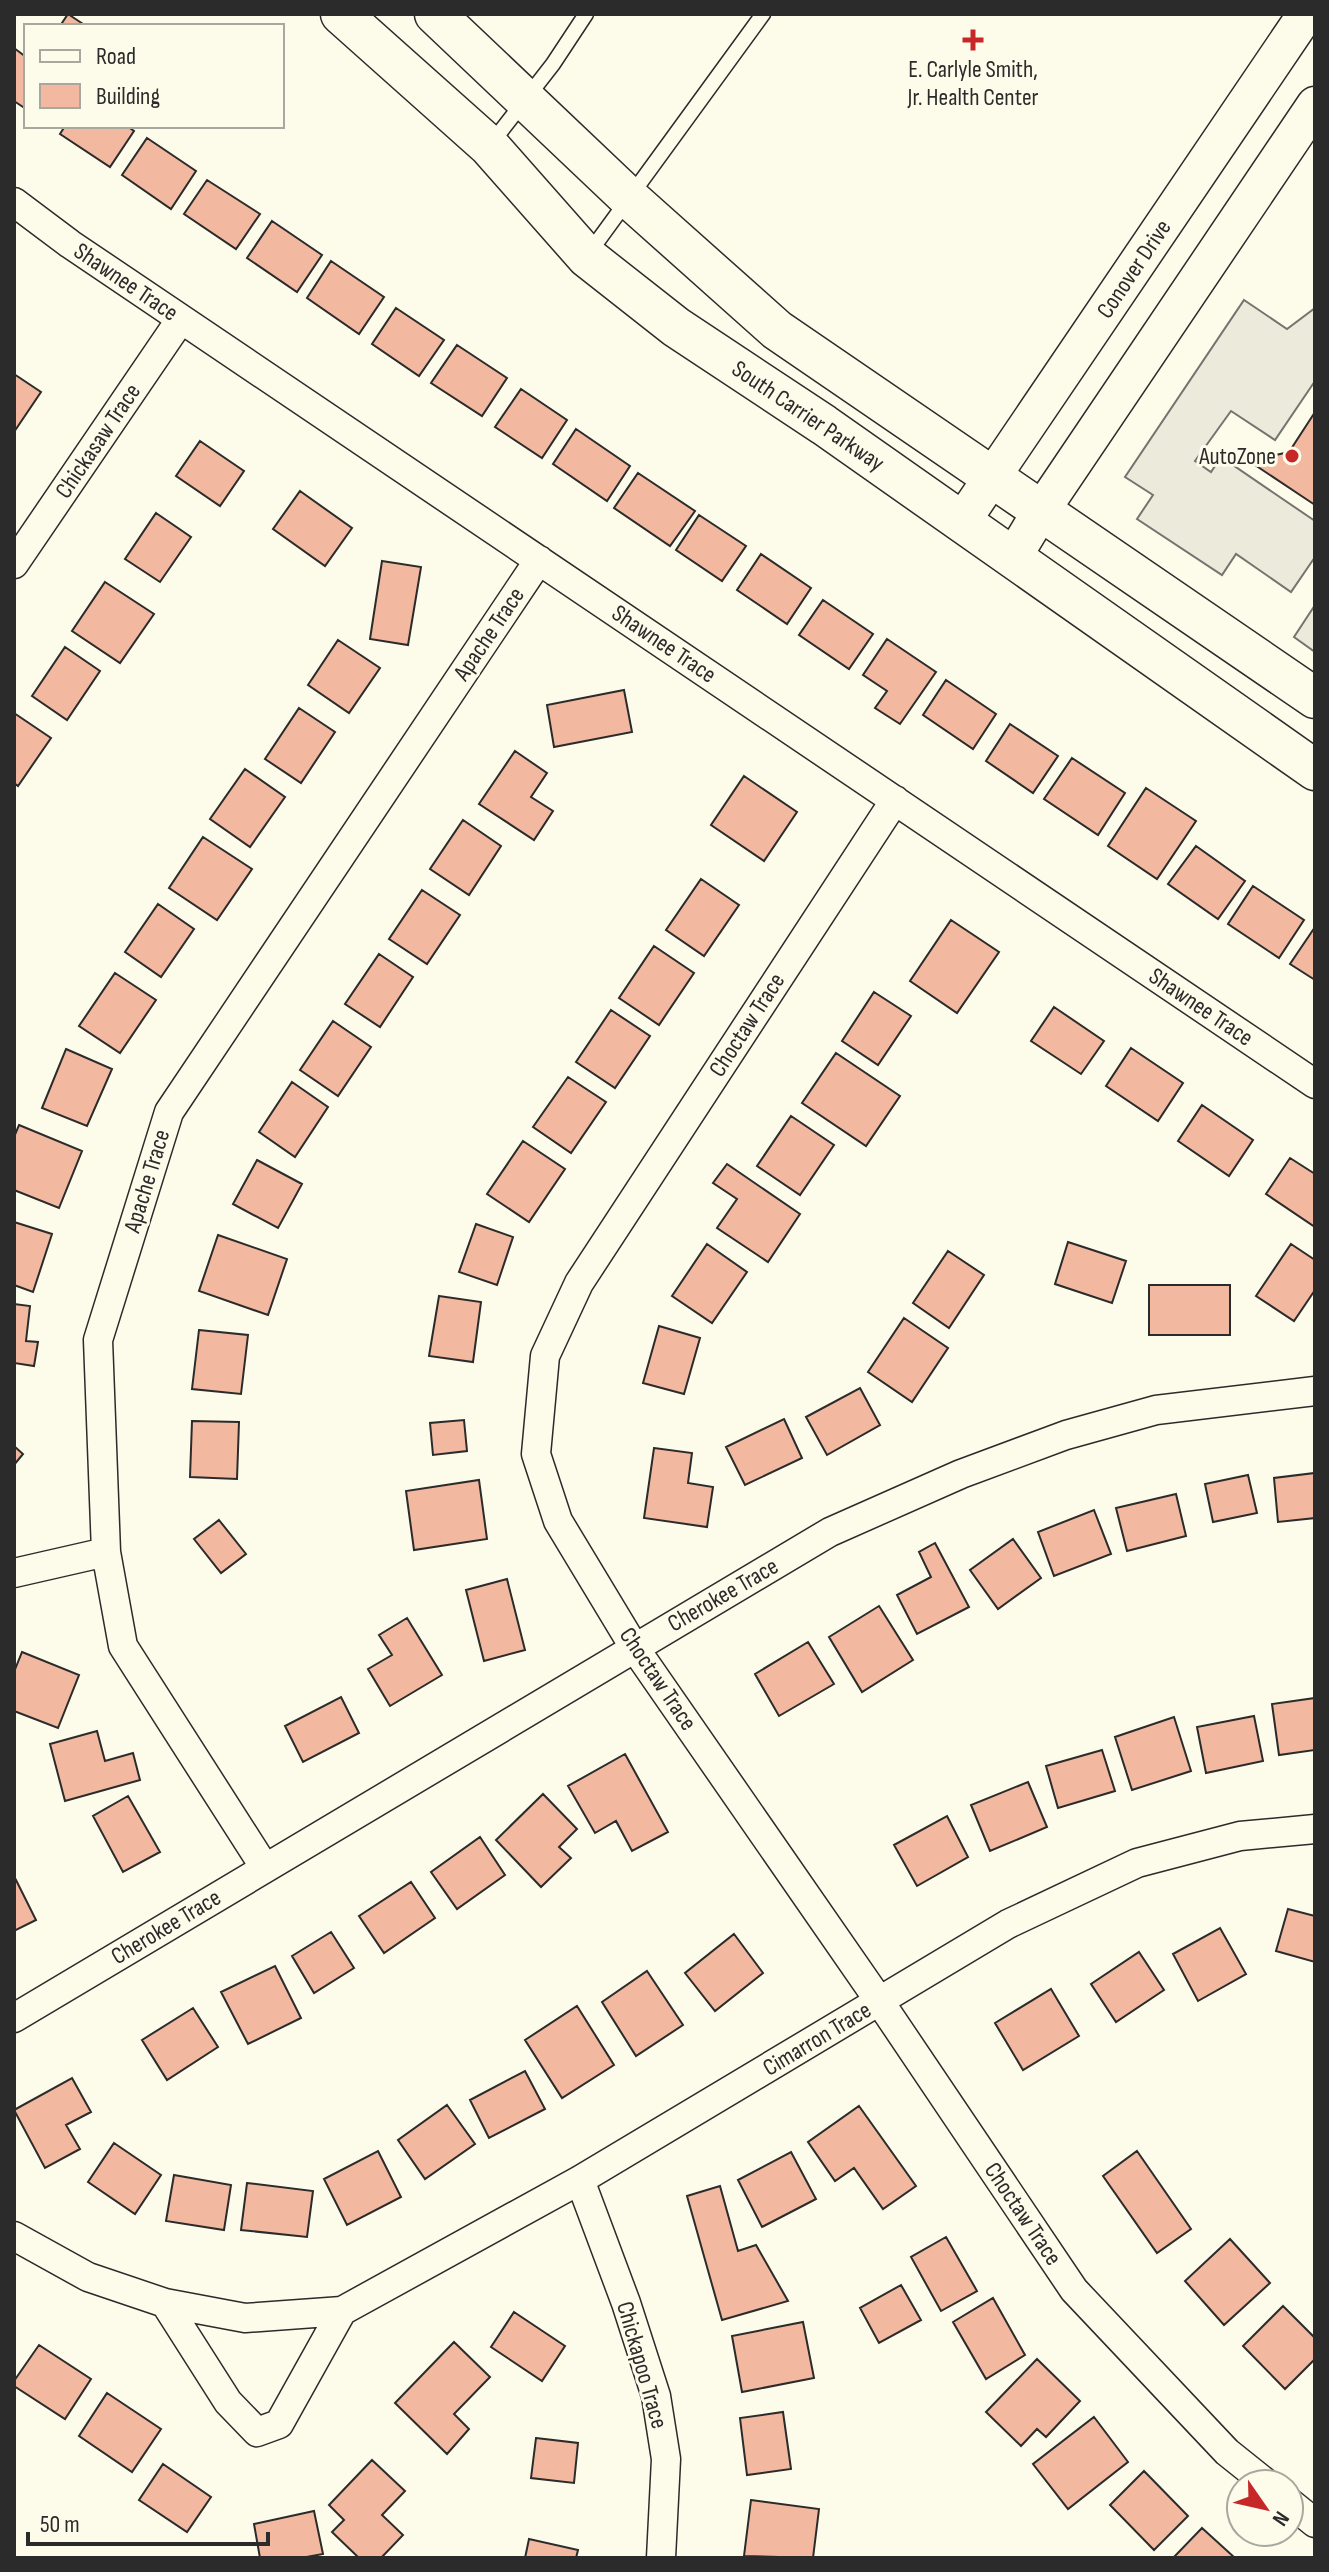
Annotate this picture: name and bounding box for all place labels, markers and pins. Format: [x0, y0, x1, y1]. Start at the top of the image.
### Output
marker: E. Carlyle Smith, Jr. Health Center [962, 29, 984, 51]
place label: E. Carlyle Smith, Jr. Health Center [907, 55, 1039, 112]
place label: AutoZone [1198, 442, 1276, 471]
marker: AutoZone [1283, 447, 1301, 465]

